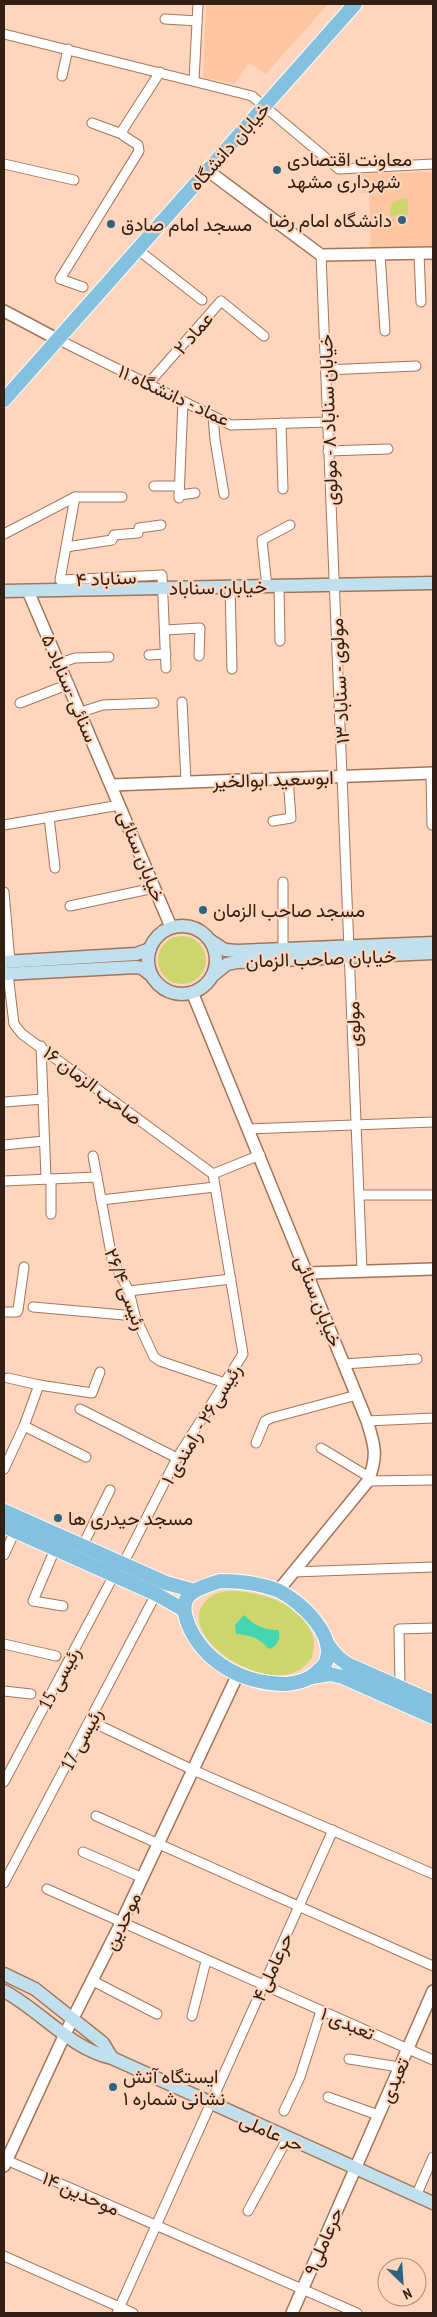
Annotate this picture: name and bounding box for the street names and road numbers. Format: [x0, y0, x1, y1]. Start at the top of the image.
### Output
street label: خیابان دانشگاه [183, 97, 275, 195]
street label: عماد ۲ [168, 307, 218, 359]
street label: خیابان سناباد ۸ - مولوی [313, 334, 343, 506]
street label: عماد - دانشگاه ۱۱ [114, 359, 234, 431]
street label: سناباد ۴ [75, 564, 137, 592]
street label: خیابان سناباد [169, 574, 267, 600]
street label: مولوی - سناباد ۱۳ [324, 617, 354, 745]
street label: سنائی -سناباد ۵ [36, 630, 104, 746]
street label: ابوسعید ابوالخیر [211, 765, 334, 793]
street label: خیابان سنائی [113, 807, 171, 905]
street label: خیابان صاحب الزمان [245, 943, 397, 973]
street label: مولوی [340, 1001, 366, 1047]
street label: صاحب الزمان ۱۶ [39, 1040, 147, 1130]
street label: رئیسی ۲۶/۴ [99, 1245, 153, 1333]
street label: خیابان سنائی [290, 1252, 348, 1350]
street label: رئیسی۲۶ - رامندی ۱ [155, 1359, 247, 1489]
street label: رئیسی 15 [33, 1643, 85, 1713]
street label: رئیسی 17 [55, 1704, 107, 1774]
street label: موحدین [98, 1888, 146, 1954]
street label: حرعاملی۴ [246, 1929, 298, 2005]
street label: تعبدی ۱ [317, 2001, 379, 2045]
street label: تعبدی [374, 2054, 415, 2106]
street label: حر عاملی [236, 2107, 308, 2157]
street label: موحدین ۱۴ [39, 2165, 123, 2221]
street label: حرعاملی۹ [298, 2204, 348, 2278]

